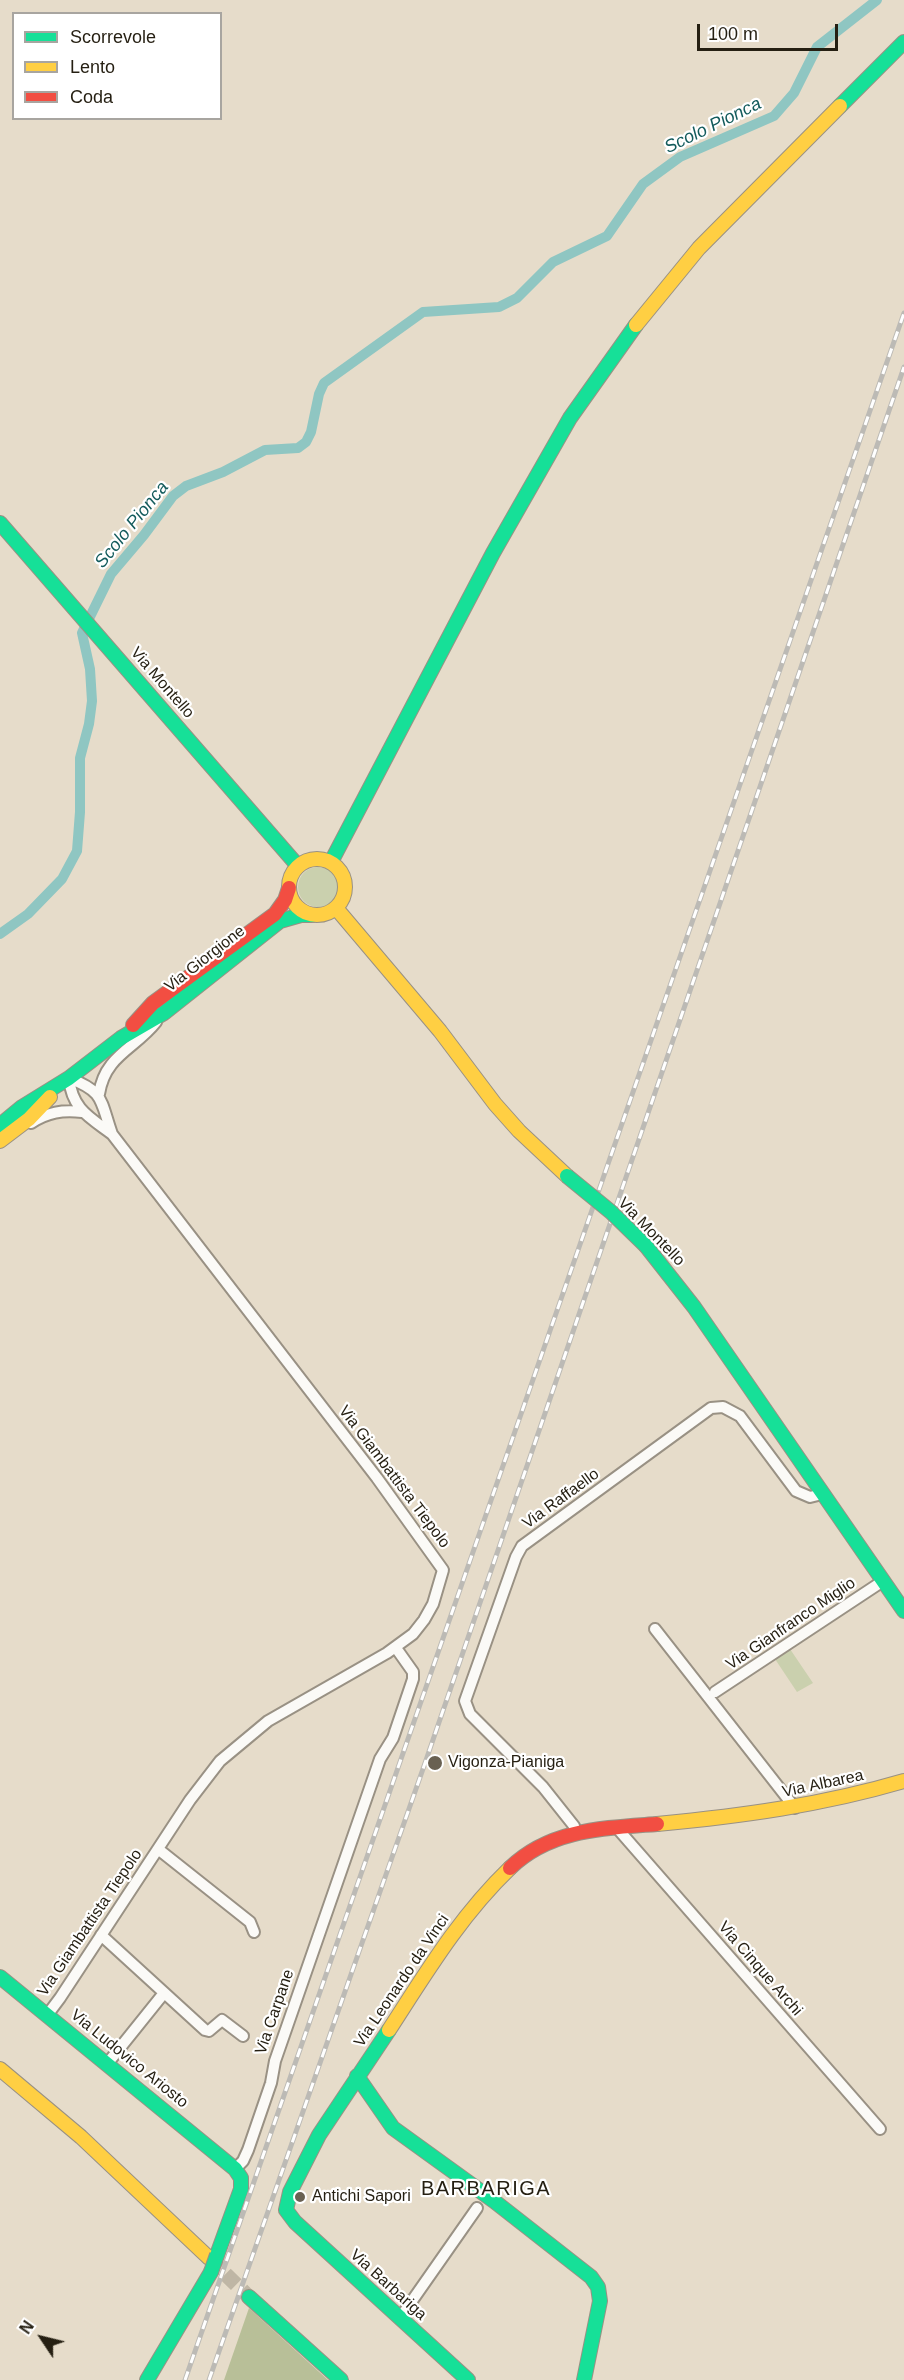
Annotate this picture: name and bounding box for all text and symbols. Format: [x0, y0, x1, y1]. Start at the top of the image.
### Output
legend [12, 12, 222, 120]
scale bar [700, 12, 841, 50]
text: 100 m [708, 24, 758, 44]
text: Scorrevole [70, 27, 156, 47]
text: Lento [70, 57, 115, 77]
text: Coda [70, 87, 113, 107]
water label: Scolo Pionca [661, 93, 765, 159]
water label: Scolo Pionca [91, 477, 173, 573]
street label: Via Montello [126, 644, 198, 722]
street label: Via Giorgione [161, 922, 249, 996]
street label: Via Montello [614, 1194, 688, 1270]
street label: Via Giambattista Tiepolo [334, 1402, 454, 1552]
street label: Via Raffaello [519, 1465, 603, 1533]
street label: Via Gianfranco Miglio [723, 1574, 859, 1674]
place label: Vigonza-Pianiga [448, 1753, 564, 1773]
marker: Vigonza-Pianiga [426, 1754, 444, 1772]
street label: Via Albarea [781, 1766, 865, 1802]
street label: Via Giambattista Tiepolo [34, 1846, 146, 2000]
street label: Via Leonardo da Vinci [350, 1911, 454, 2051]
street label: Via Cinque Archi [714, 1918, 806, 2020]
street label: Via Carpane [251, 1967, 299, 2057]
street label: Via Ludovico Ariosto [66, 2006, 192, 2112]
district label: BARBARIGA [421, 2177, 551, 2201]
place label: Antichi Sapori [312, 2187, 411, 2207]
marker: Antichi Sapori [293, 2190, 307, 2204]
street label: Via Barbariga [346, 2246, 430, 2324]
north arrow [12, 2308, 72, 2368]
text: N [17, 2318, 37, 2337]

